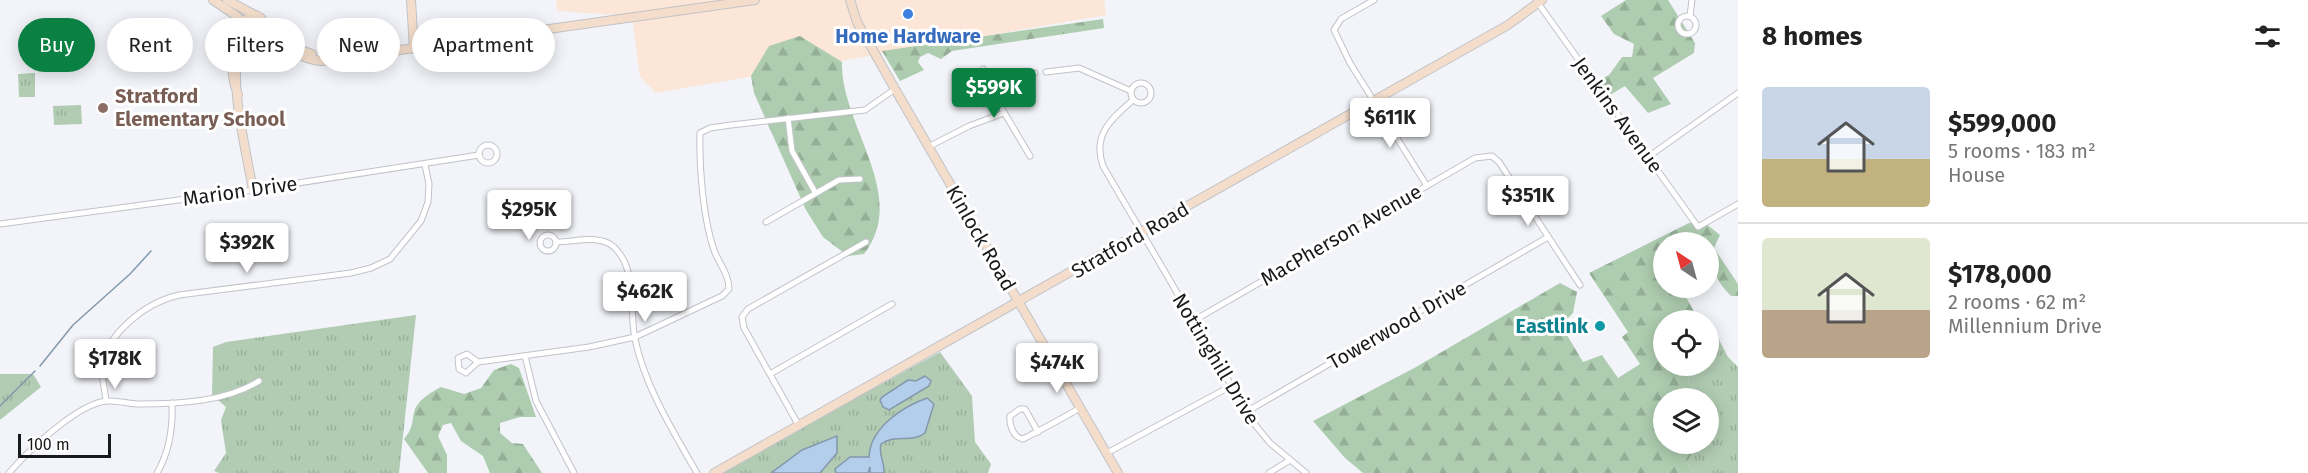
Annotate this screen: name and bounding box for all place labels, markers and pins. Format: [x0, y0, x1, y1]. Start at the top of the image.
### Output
marker: Home Hardware [901, 7, 915, 21]
place label: Home Hardware [835, 24, 981, 48]
pin: $599K [952, 68, 1036, 119]
place label: Stratford Elementary School [115, 84, 285, 131]
pin: $611K [1348, 98, 1432, 149]
marker: Stratford Elementary School [96, 101, 110, 115]
pin: $351K [1486, 176, 1570, 227]
pin: $295K [487, 190, 571, 241]
pin: $392K [205, 223, 289, 274]
pin: $462K [603, 272, 687, 323]
place label: Eastlink [1516, 314, 1589, 338]
marker: Eastlink [1593, 319, 1607, 333]
pin: $178K [73, 339, 157, 390]
pin: $474K [1015, 343, 1099, 394]

